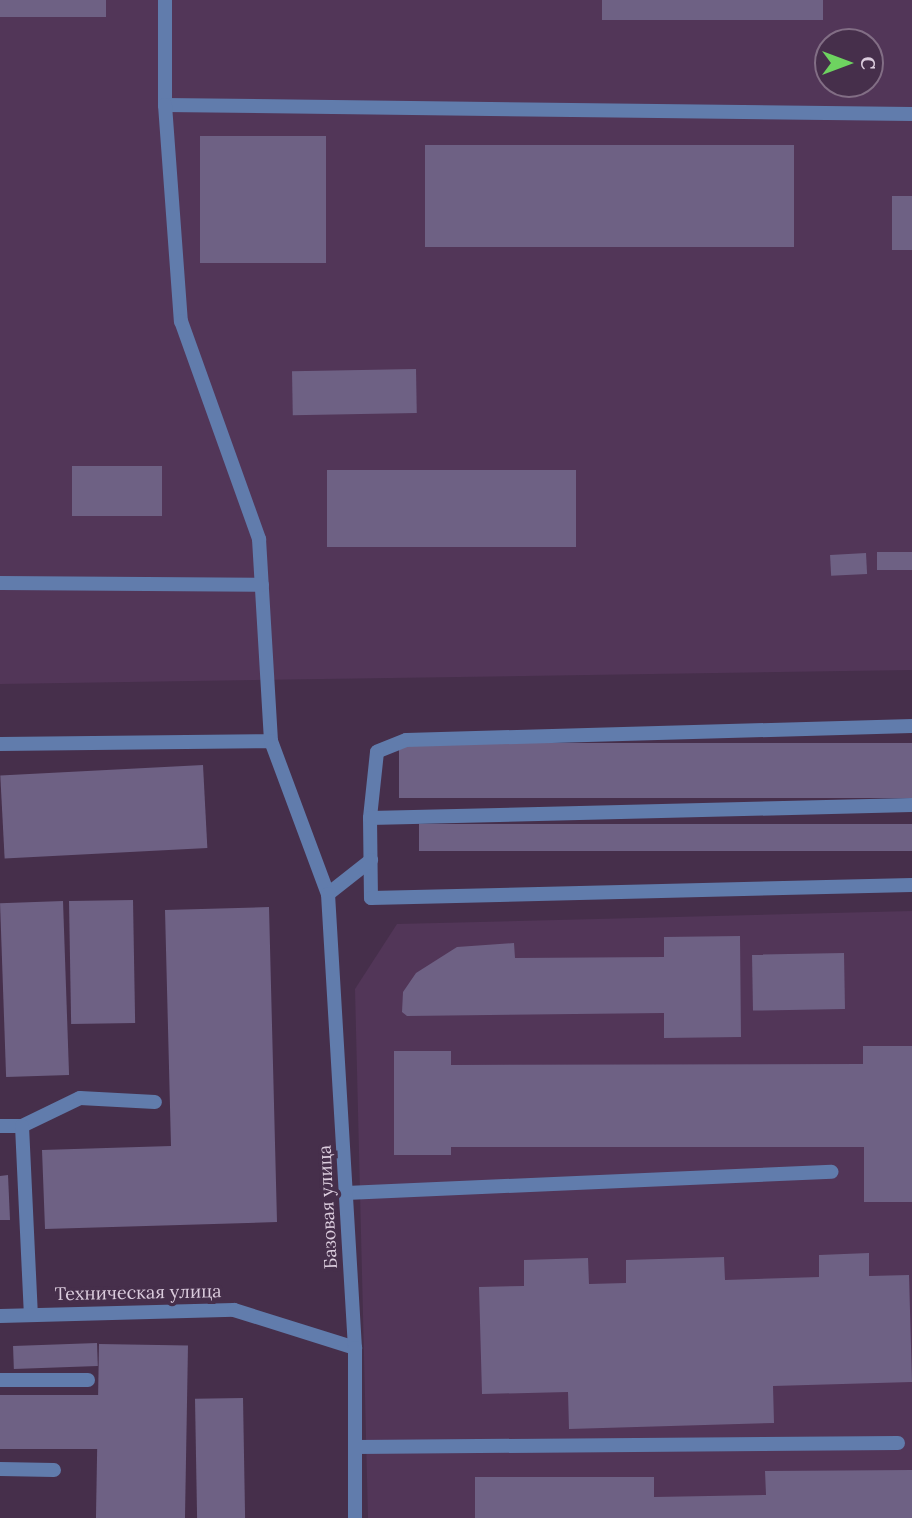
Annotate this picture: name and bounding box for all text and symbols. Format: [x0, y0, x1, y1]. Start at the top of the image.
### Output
north arrow [814, 28, 884, 98]
text: С [856, 56, 880, 70]
street label: Базовая улица [314, 1144, 342, 1270]
street label: Техническая улица [54, 1281, 222, 1305]

